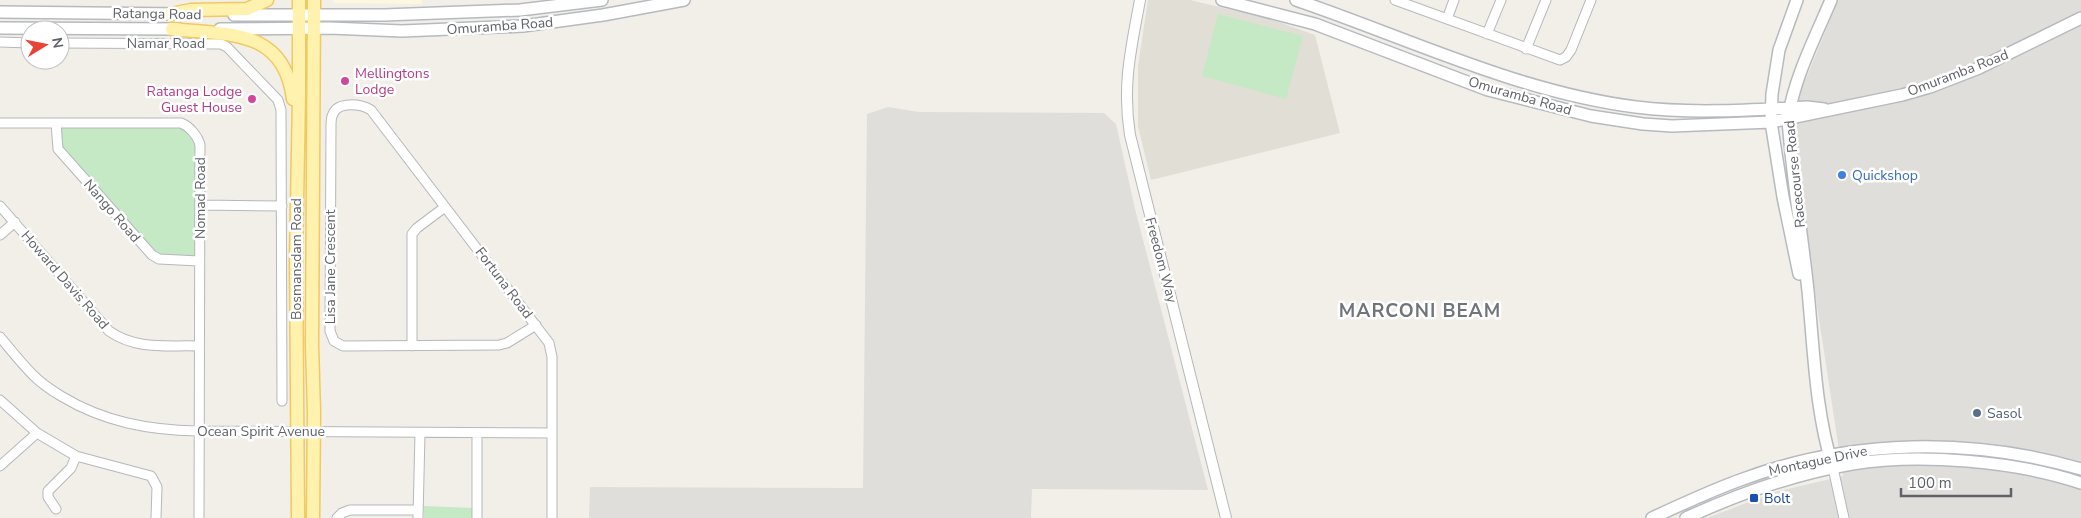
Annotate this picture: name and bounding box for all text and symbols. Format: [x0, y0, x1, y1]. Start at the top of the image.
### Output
street label: Ratanga Road [112, 4, 202, 24]
street label: Omuramba Road [446, 13, 554, 39]
north arrow [20, 20, 70, 70]
street label: Namar Road [127, 34, 205, 53]
text: N [47, 36, 68, 50]
street label: Omuramba Road [1905, 45, 2011, 101]
place label: Mellingtons Lodge [355, 64, 430, 99]
street label: Omuramba Road [1466, 72, 1574, 120]
marker: Mellingtons Lodge [339, 75, 351, 87]
place label: Ratanga Lodge Guest House [147, 82, 242, 117]
marker: Ratanga Lodge Guest House [246, 93, 258, 105]
street label: Racecourse Road [1780, 119, 1810, 229]
street label: Nomad Road [191, 157, 210, 239]
place label: Quickshop [1852, 166, 1918, 185]
marker: Quickshop [1836, 169, 1848, 181]
street label: Nango Road [79, 175, 145, 247]
street label: Bosmansdam Road [287, 198, 306, 320]
street label: Lisa Jane Crescent [321, 210, 340, 324]
street label: Freedom Way [1140, 215, 1182, 306]
street label: Howard Davis Road [17, 227, 113, 333]
street label: Fortuna Road [471, 243, 537, 323]
district label: MARCONI BEAM [1339, 298, 1501, 324]
place label: Sasol [1987, 404, 2023, 423]
marker: Sasol [1971, 407, 1983, 419]
street label: Ocean Spirit Avenue [197, 422, 325, 441]
street label: Montague Drive [1767, 441, 1869, 481]
scale bar [1901, 466, 2011, 498]
text: 100 m [1908, 473, 1952, 493]
place label: Bolt [1764, 489, 1790, 508]
marker: Bolt [1748, 492, 1760, 504]

